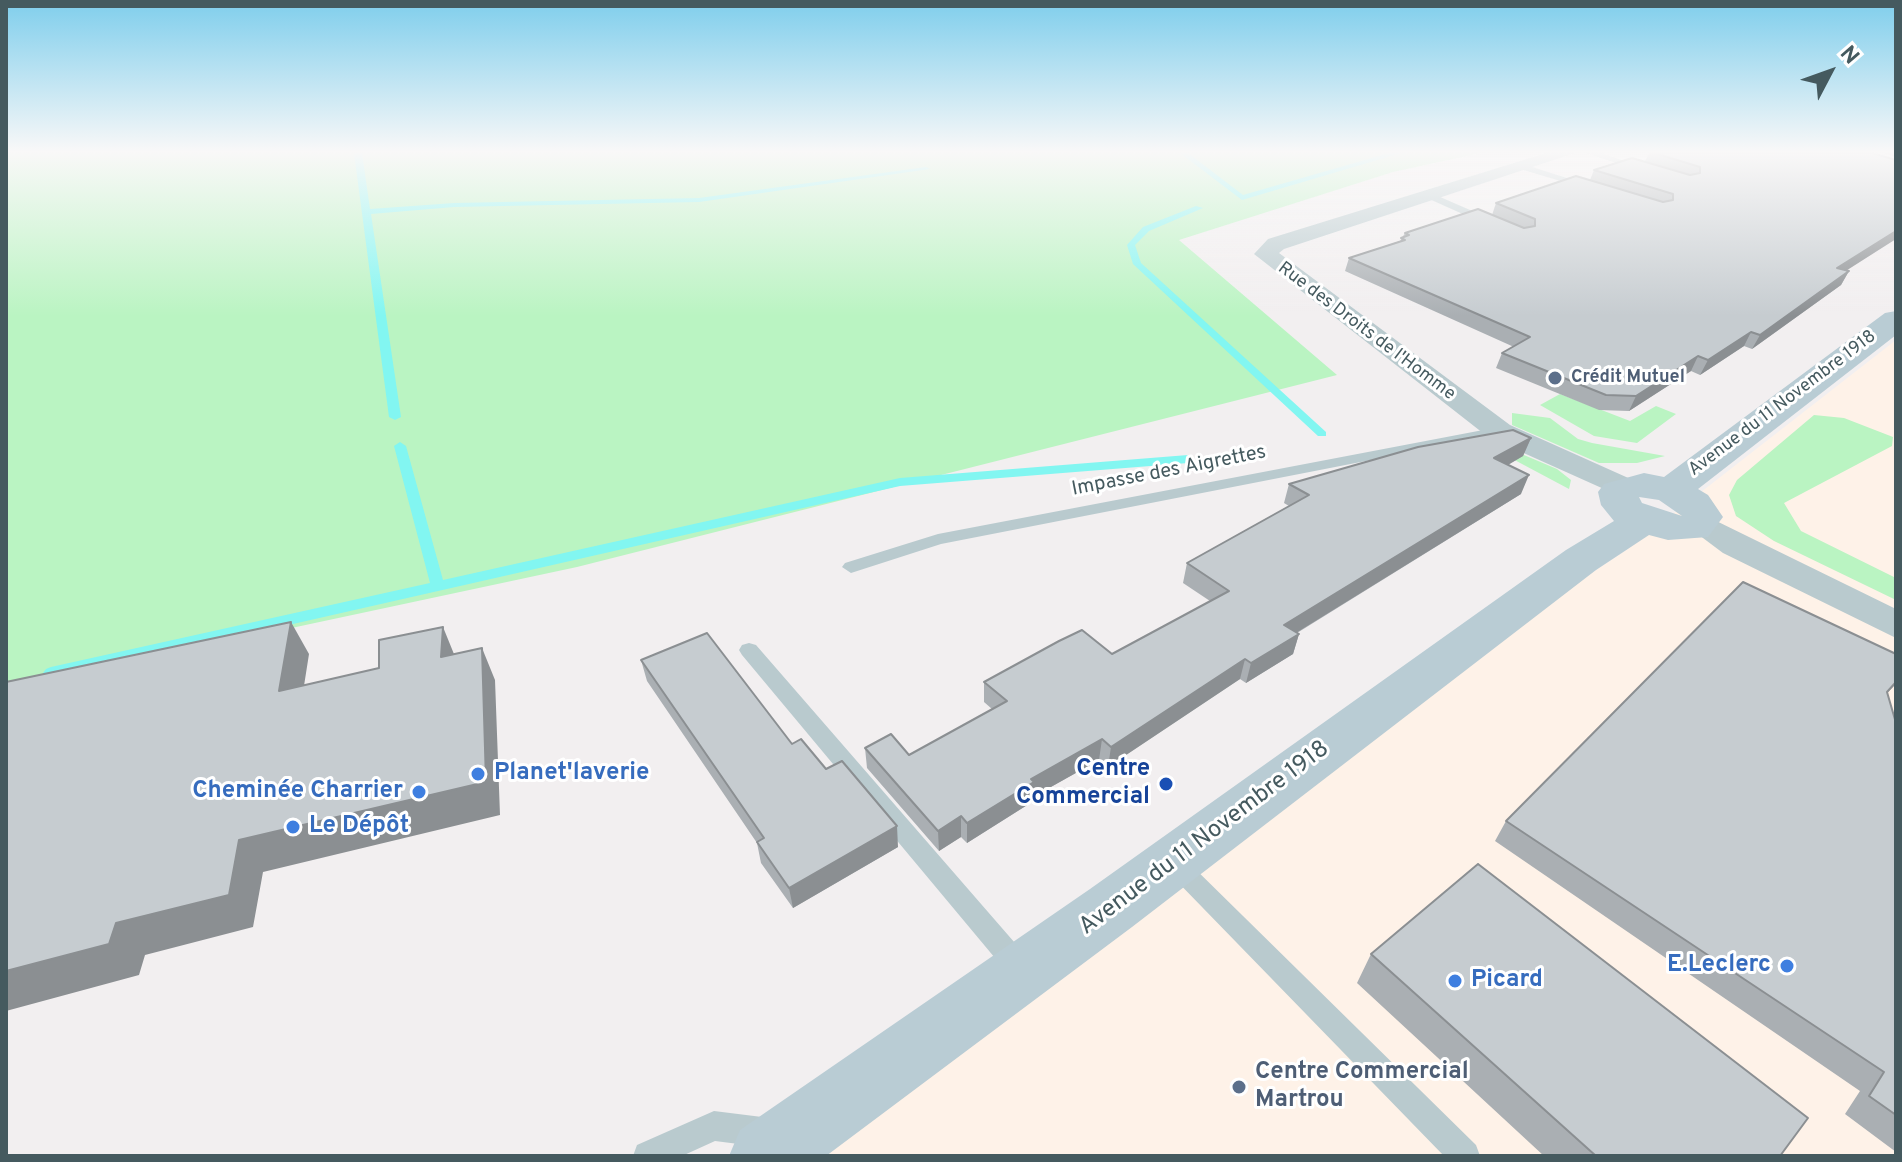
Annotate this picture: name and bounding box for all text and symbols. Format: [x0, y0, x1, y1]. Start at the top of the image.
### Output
north arrow [1790, 32, 1870, 112]
text: N [1833, 41, 1864, 71]
street label: Rue des Droits de l'Homme [1273, 258, 1459, 406]
street label: Avenue du 11 Novembre 1918 [1685, 326, 1881, 482]
place label: Crédit Mutuel [1571, 367, 1685, 389]
marker: Crédit Mutuel [1546, 369, 1564, 387]
street label: Impasse des Aigrettes [1070, 441, 1268, 503]
street label: Avenue du 11 Novembre 1918 [1074, 736, 1336, 942]
place label: Centre Commercial [1016, 756, 1150, 812]
place label: Planet'laverie [494, 760, 649, 788]
marker: Planet'laverie [469, 765, 487, 783]
marker: Centre Commercial [1157, 775, 1175, 793]
place label: Cheminée Charrier [192, 778, 403, 806]
marker: Cheminée Charrier [410, 783, 428, 801]
place label: Le Dépôt [309, 813, 409, 841]
marker: Le Dépôt [284, 818, 302, 836]
place label: E.Leclerc [1667, 952, 1771, 980]
marker: E.Leclerc [1778, 957, 1796, 975]
place label: Picard [1471, 967, 1543, 995]
marker: Picard [1446, 972, 1464, 990]
place label: Centre Commercial Martrou [1255, 1059, 1469, 1115]
marker: Centre Commercial Martrou [1230, 1078, 1248, 1096]

